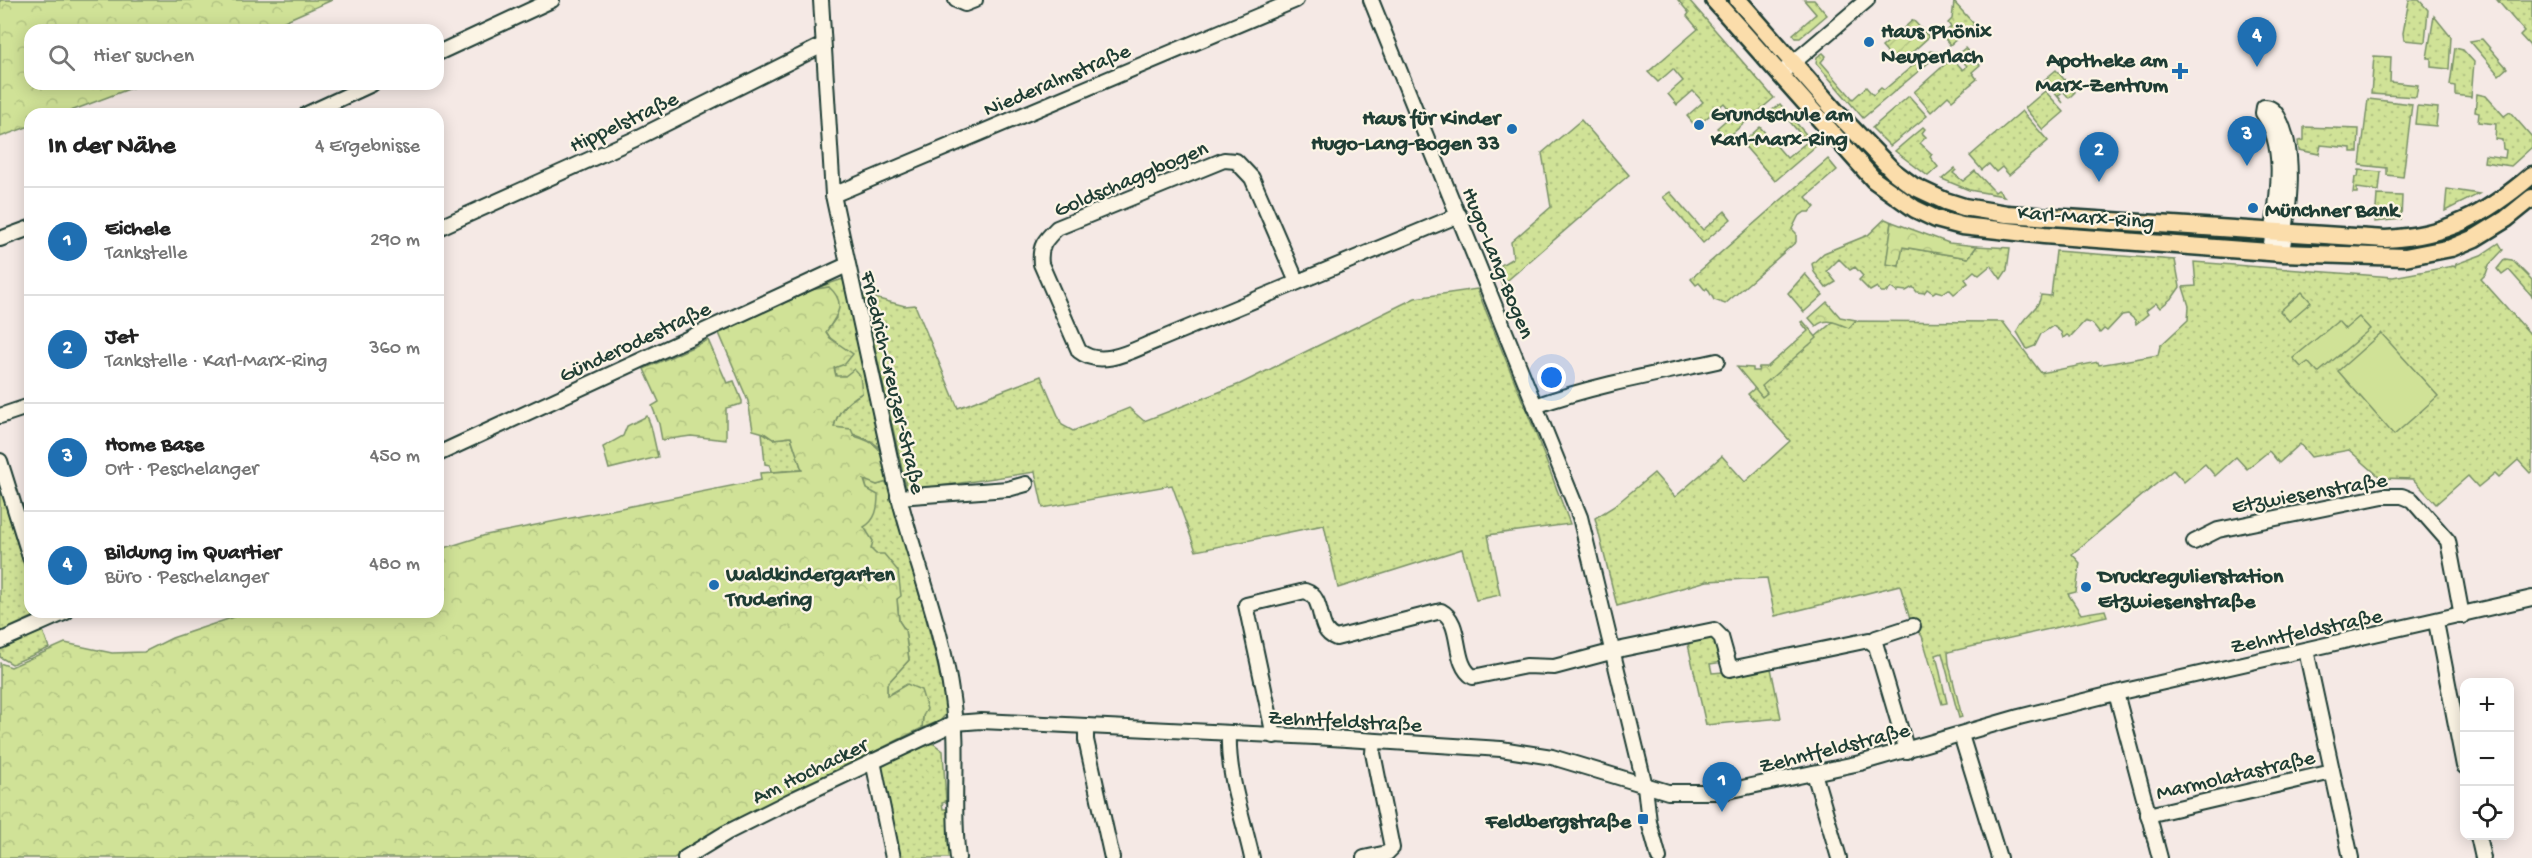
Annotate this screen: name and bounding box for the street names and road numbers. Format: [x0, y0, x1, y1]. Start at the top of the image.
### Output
street label: Niederalmstraße [980, 39, 1135, 124]
street label: Hippelstraße [566, 87, 684, 160]
street label: Goldschaggbogen [1051, 136, 1213, 225]
street label: Hugo-Lang-Bogen [1454, 184, 1539, 343]
street label: Karl-Marx-Ring [2017, 201, 2155, 237]
street label: Friedrich-Creuzer-Straße [853, 268, 930, 497]
street label: Günderodestraße [556, 297, 716, 390]
street label: Etzwiesenstraße [2230, 468, 2390, 521]
street label: Zehntfeldstraße [2229, 604, 2386, 662]
street label: Zehntfeldstraße [1267, 706, 1423, 740]
street label: Zehntfeldstraße [1757, 718, 1914, 781]
street label: Am Hochacker [749, 732, 875, 812]
street label: Marmolatastraße [2154, 746, 2319, 808]

